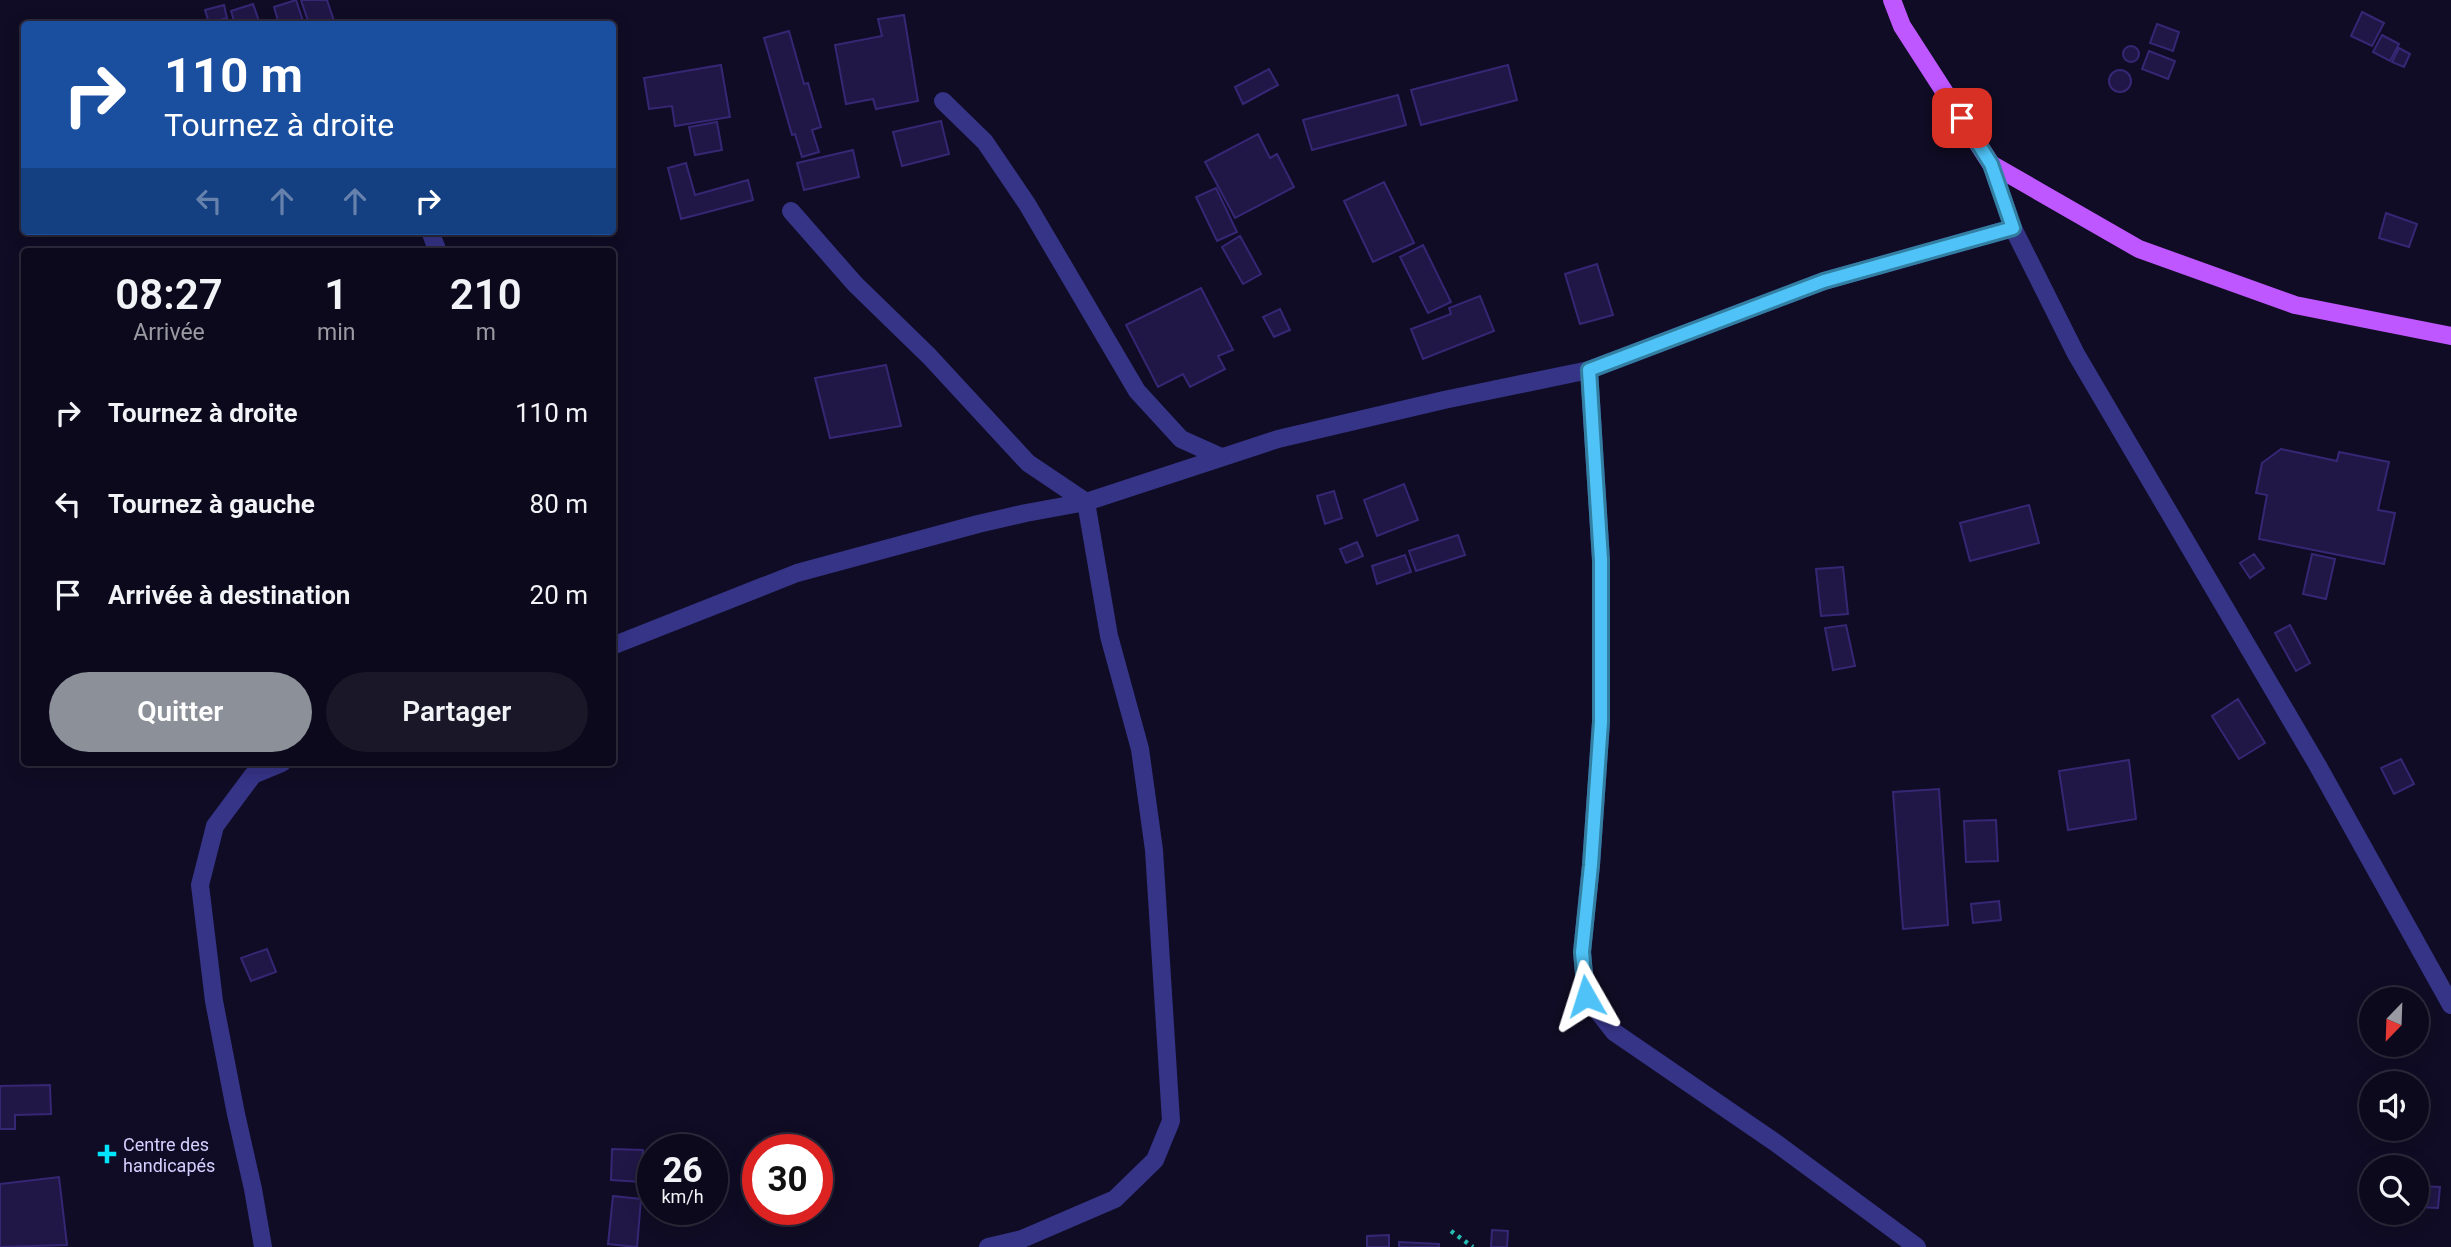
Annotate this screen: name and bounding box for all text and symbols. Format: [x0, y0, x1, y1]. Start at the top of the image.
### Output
text: 110 m [164, 47, 303, 104]
icon: right [49, 49, 140, 140]
pin [1932, 88, 1992, 148]
icon: arrive [1943, 99, 1981, 137]
text: Tournez à droite [164, 106, 394, 144]
icon: left [190, 182, 228, 220]
icon: ahead [263, 182, 301, 220]
icon: ahead [336, 182, 374, 220]
icon: right [409, 182, 447, 220]
text: 08:27 [115, 270, 223, 319]
text: 1 [324, 270, 348, 319]
text: 210 [450, 270, 522, 319]
text: Arrivée [133, 319, 205, 346]
text: min [317, 319, 355, 346]
text: m [476, 319, 496, 346]
icon: right [49, 394, 87, 432]
text: Tournez à droite [108, 398, 298, 428]
text: 110 m [515, 398, 588, 428]
icon: left [49, 485, 87, 523]
text: Tournez à gauche [108, 489, 315, 519]
text: 80 m [530, 489, 588, 519]
icon: arrive [49, 576, 87, 614]
text: Arrivée à destination [108, 580, 350, 610]
text: 20 m [530, 580, 588, 610]
button: Quitter [49, 672, 312, 752]
button: Partager [326, 672, 588, 752]
position arrow [1549, 959, 1623, 1033]
north arrow [2359, 987, 2429, 1057]
map controls [2359, 987, 2429, 1225]
button: sound [2359, 1071, 2429, 1141]
place label: Centre des handicapés [123, 1134, 215, 1176]
speed limit sign: 30 [742, 1134, 833, 1225]
marker: Centre des handicapés [97, 1144, 117, 1164]
text: 26 [662, 1150, 703, 1191]
button: search [2359, 1155, 2429, 1225]
text: km/h [661, 1186, 704, 1207]

